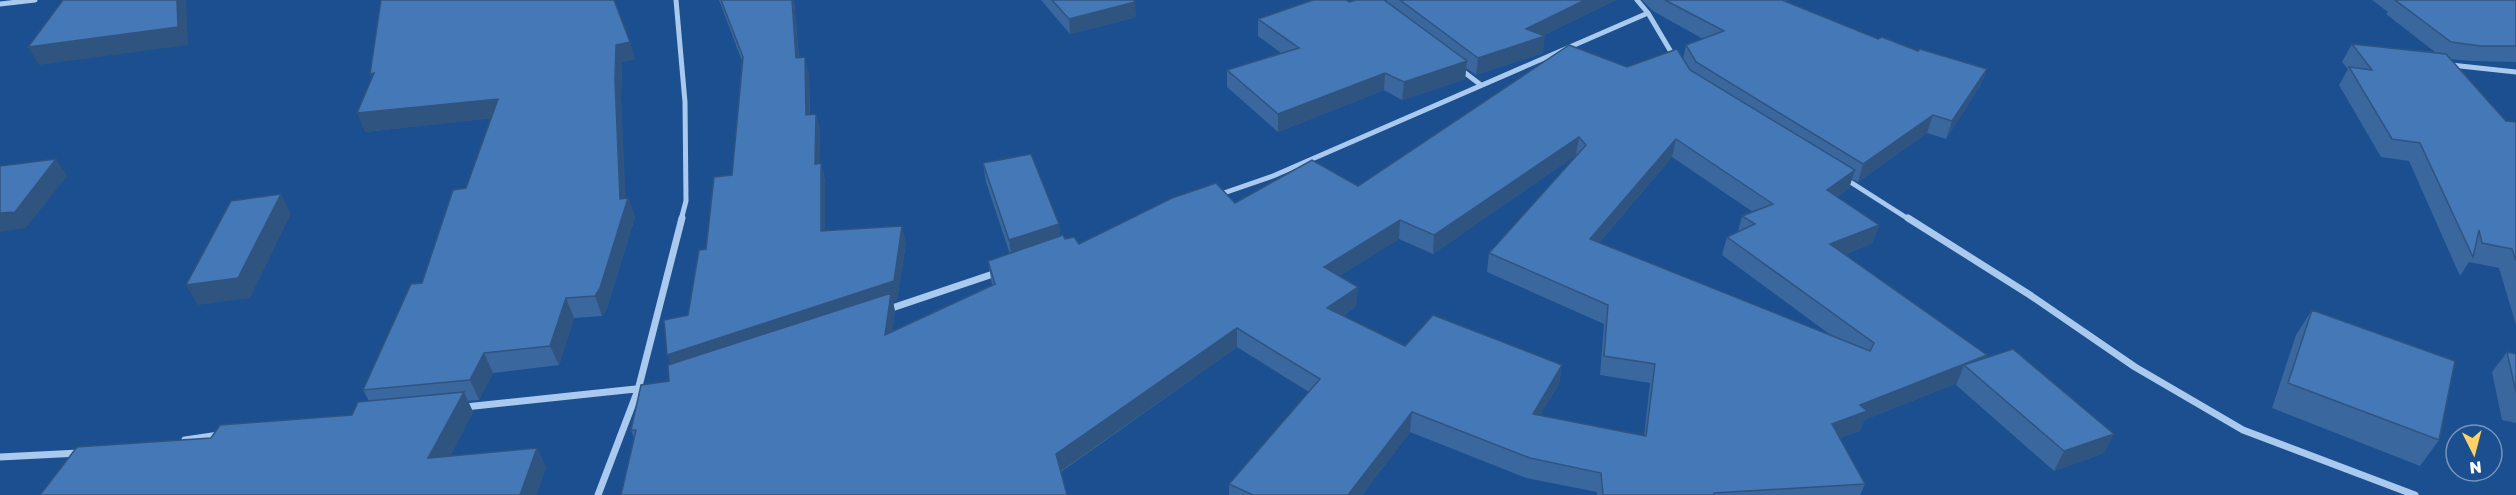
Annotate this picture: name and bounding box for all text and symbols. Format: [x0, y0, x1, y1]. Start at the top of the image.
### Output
north arrow [2444, 423, 2504, 483]
text: N [2468, 457, 2483, 478]

